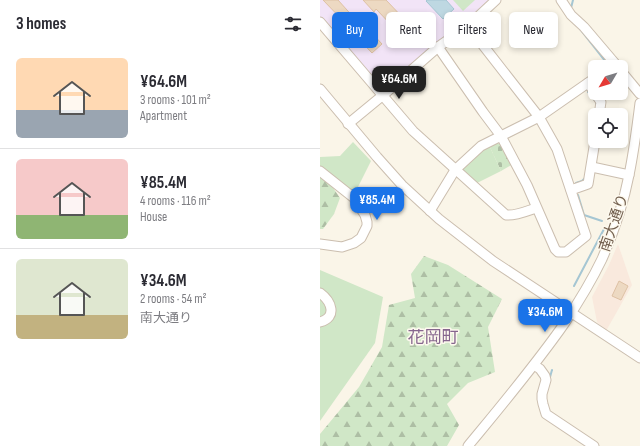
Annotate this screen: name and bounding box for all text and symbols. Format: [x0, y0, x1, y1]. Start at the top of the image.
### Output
chip: Buy [332, 12, 378, 48]
chip: Rent [386, 12, 436, 48]
chip: Filters [444, 12, 501, 48]
chip: New [509, 12, 558, 48]
icon: filters [282, 13, 304, 35]
text: 3 homes [16, 14, 66, 34]
north arrow [588, 60, 628, 100]
map controls [588, 60, 628, 148]
pin: ¥64.6M [366, 66, 432, 100]
text: ¥64.6M [381, 71, 417, 87]
text: ¥64.6M [140, 72, 187, 92]
icon: home [48, 74, 96, 122]
text: 3 rooms · 101 m² [140, 92, 211, 108]
text: Apartment [140, 108, 187, 124]
button: locate [588, 108, 628, 148]
text: ¥85.4M [140, 173, 187, 193]
icon: home [48, 175, 96, 223]
pin: ¥85.4M [344, 187, 410, 221]
text: ¥85.4M [359, 192, 395, 208]
street label: 南大通り [595, 192, 633, 254]
text: 4 rooms · 116 m² [140, 193, 211, 209]
text: House [140, 209, 167, 225]
text: ¥34.6M [140, 271, 187, 291]
icon: home [48, 275, 96, 323]
text: 2 rooms · 54 m² [140, 291, 207, 307]
pin: ¥34.6M [512, 299, 578, 333]
text: ¥34.6M [527, 304, 563, 320]
text: 南大通り [140, 310, 192, 326]
district label: 花岡町 [408, 328, 459, 348]

